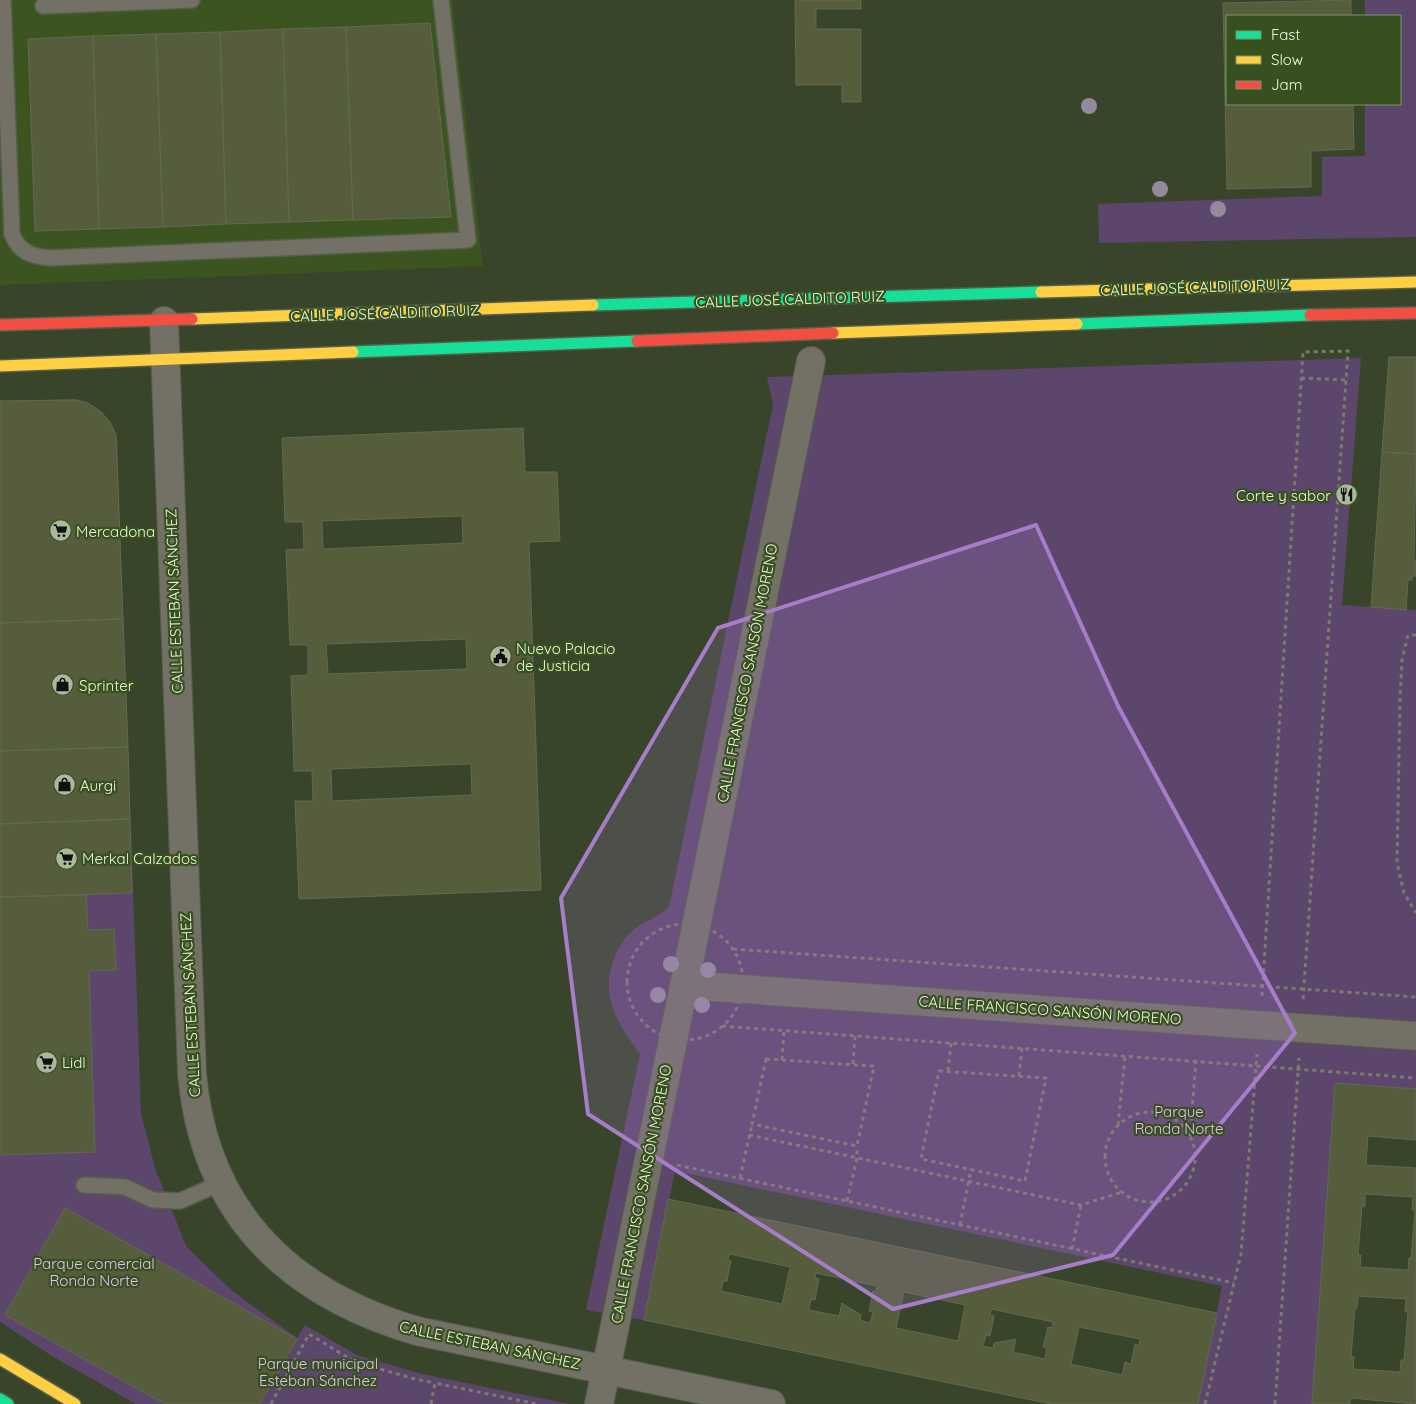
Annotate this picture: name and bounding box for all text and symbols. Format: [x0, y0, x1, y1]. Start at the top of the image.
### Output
legend [1226, 15, 1401, 105]
text: Fast [1271, 25, 1300, 44]
text: Slow [1271, 50, 1303, 69]
text: Jam [1271, 75, 1302, 94]
street label: CALLE JOSÉ CALDITO RUIZ [1100, 274, 1290, 300]
street label: CALLE JOSÉ CALDITO RUIZ [695, 286, 885, 312]
street label: CALLE JOSÉ CALDITO RUIZ [290, 300, 480, 326]
restaurant icon: Corte y sabor [1335, 483, 1359, 507]
place label: Corte y sabor [1236, 486, 1331, 505]
street label: CALLE ESTEBAN SÁNCHEZ [161, 508, 187, 694]
supermarket icon: Mercadona [48, 519, 72, 543]
place label: Mercadona [76, 522, 155, 541]
street label: CALLE FRANCISCO SANSÓN MORENO [713, 542, 781, 804]
place label: Nuevo Palacio de Justicia [516, 639, 615, 675]
public building icon: Nuevo Palacio de Justicia [488, 645, 512, 669]
shop icon: Sprinter [51, 673, 75, 697]
place label: Sprinter [79, 676, 134, 695]
shop icon: Aurgi [52, 773, 76, 797]
place label: Aurgi [80, 776, 116, 795]
supermarket icon: Merkal Calzados [54, 846, 78, 870]
place label: Merkal Calzados [82, 849, 197, 868]
street label: CALLE ESTEBAN SÁNCHEZ [176, 912, 204, 1098]
street label: CALLE FRANCISCO SANSÓN MORENO [918, 991, 1182, 1029]
supermarket icon: Lidl [34, 1050, 58, 1074]
place label: Lidl [62, 1053, 86, 1072]
street label: CALLE FRANCISCO SANSÓN MORENO [607, 1063, 675, 1325]
park label: Parque Ronda Norte [1134, 1102, 1224, 1138]
park label: Parque comercial Ronda Norte [33, 1254, 155, 1290]
street label: CALLE ESTEBAN SÁNCHEZ [398, 1316, 582, 1374]
park label: Parque municipal Esteban Sánchez [258, 1354, 378, 1390]

